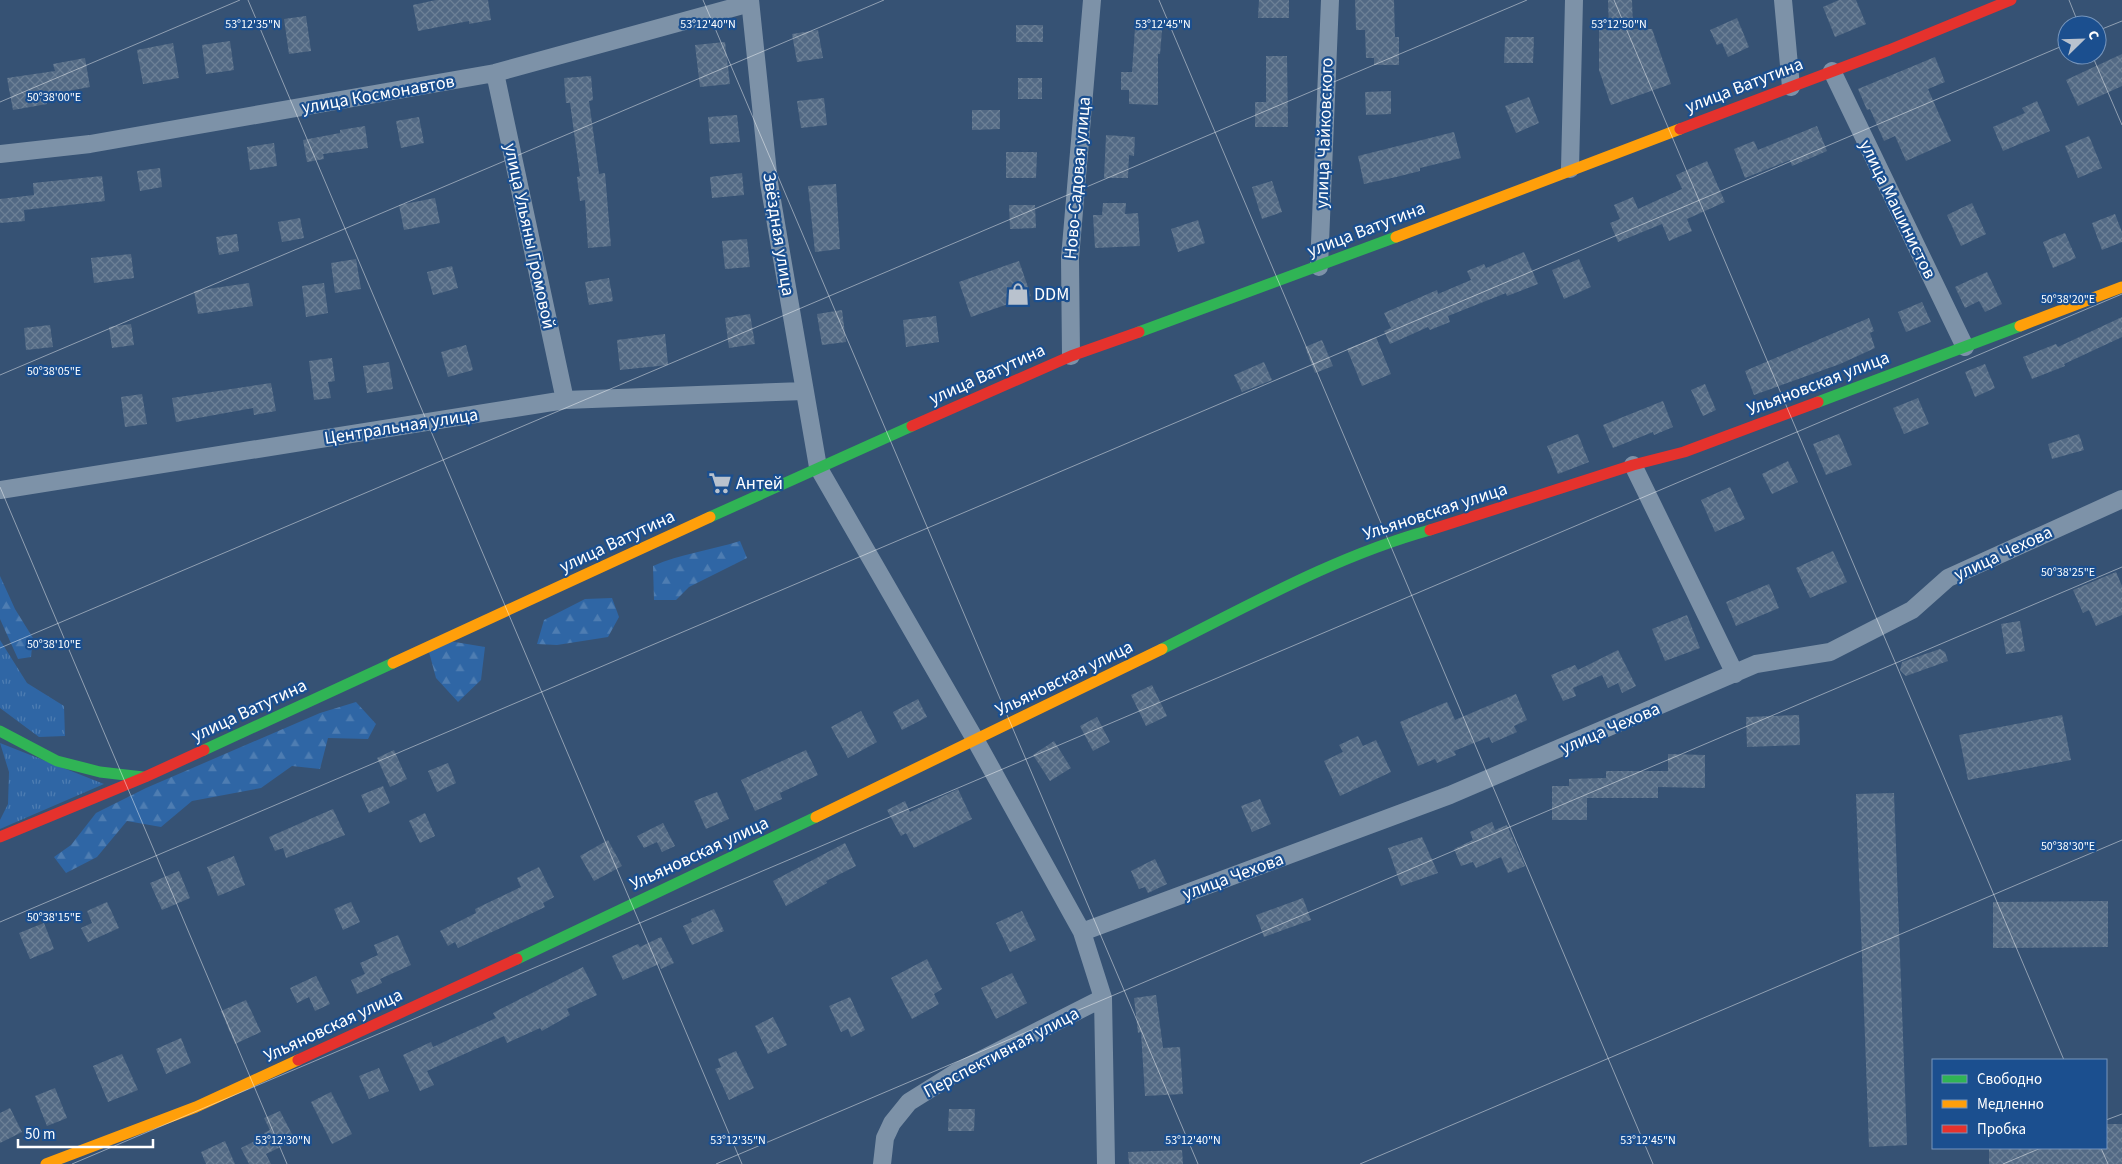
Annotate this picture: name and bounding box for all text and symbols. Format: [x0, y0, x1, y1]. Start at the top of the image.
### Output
north arrow [2057, 15, 2107, 65]
text: 53°12'35"N [225, 16, 281, 33]
text: 53°12'40"N [680, 16, 736, 33]
text: 53°12'45"N [1135, 16, 1191, 33]
text: 53°12'50"N [1591, 16, 1647, 33]
text: С [2082, 28, 2104, 43]
street label: улица Ватутина [1682, 51, 1807, 119]
street label: улица Чайковского [1309, 57, 1340, 209]
street label: улица Космонавтов [300, 69, 457, 120]
text: 50°38'00"E [27, 89, 81, 106]
street label: Ново-Садовая улица [1058, 96, 1097, 260]
street label: улица Машинистов [1853, 136, 1942, 283]
street label: улица Ульяны Громовой [498, 141, 561, 332]
street label: Звёздная улица [756, 170, 801, 298]
street label: улица Ватутина [1304, 195, 1429, 263]
shop icon: DDM [1005, 281, 1031, 307]
place label: DDM [1034, 282, 1069, 307]
text: 50°38'20"E [2041, 291, 2095, 308]
street label: улица Ватутина [925, 338, 1049, 411]
street label: Ульяновская улица [1743, 345, 1893, 422]
text: 50°38'05"E [27, 363, 81, 380]
street label: Центральная улица [322, 402, 480, 451]
supermarket icon: Антей [707, 470, 733, 496]
place label: Антей [736, 471, 783, 496]
street label: Ульяновская улица [1360, 476, 1511, 547]
street label: улица Ватутина [555, 504, 679, 579]
street label: улица Чехова [1950, 520, 2057, 587]
text: 50°38'25"E [2041, 564, 2095, 581]
street label: Ульяновская улица [991, 634, 1137, 723]
text: 50°38'10"E [27, 636, 81, 653]
street label: улица Ватутина [187, 673, 311, 748]
street label: улица Чехова [1557, 696, 1664, 761]
street label: Ульяновская улица [626, 810, 773, 897]
text: 50°38'30"E [2041, 838, 2095, 855]
street label: улица Чехова [1179, 847, 1287, 906]
text: 50°38'15"E [27, 909, 81, 926]
street label: Ульяновская улица [260, 982, 407, 1069]
street label: Перспективная улица [919, 1001, 1084, 1104]
legend [1932, 1059, 2107, 1149]
text: Свободно [1977, 1069, 2042, 1090]
text: Медленно [1977, 1094, 2044, 1115]
scale bar [18, 1116, 152, 1148]
text: Пробка [1977, 1119, 2026, 1140]
text: 50 m [25, 1124, 55, 1145]
text: 53°12'30"N [255, 1132, 311, 1149]
text: 53°12'35"N [710, 1132, 766, 1149]
text: 53°12'40"N [1165, 1132, 1221, 1149]
text: 53°12'45"N [1620, 1132, 1676, 1149]

